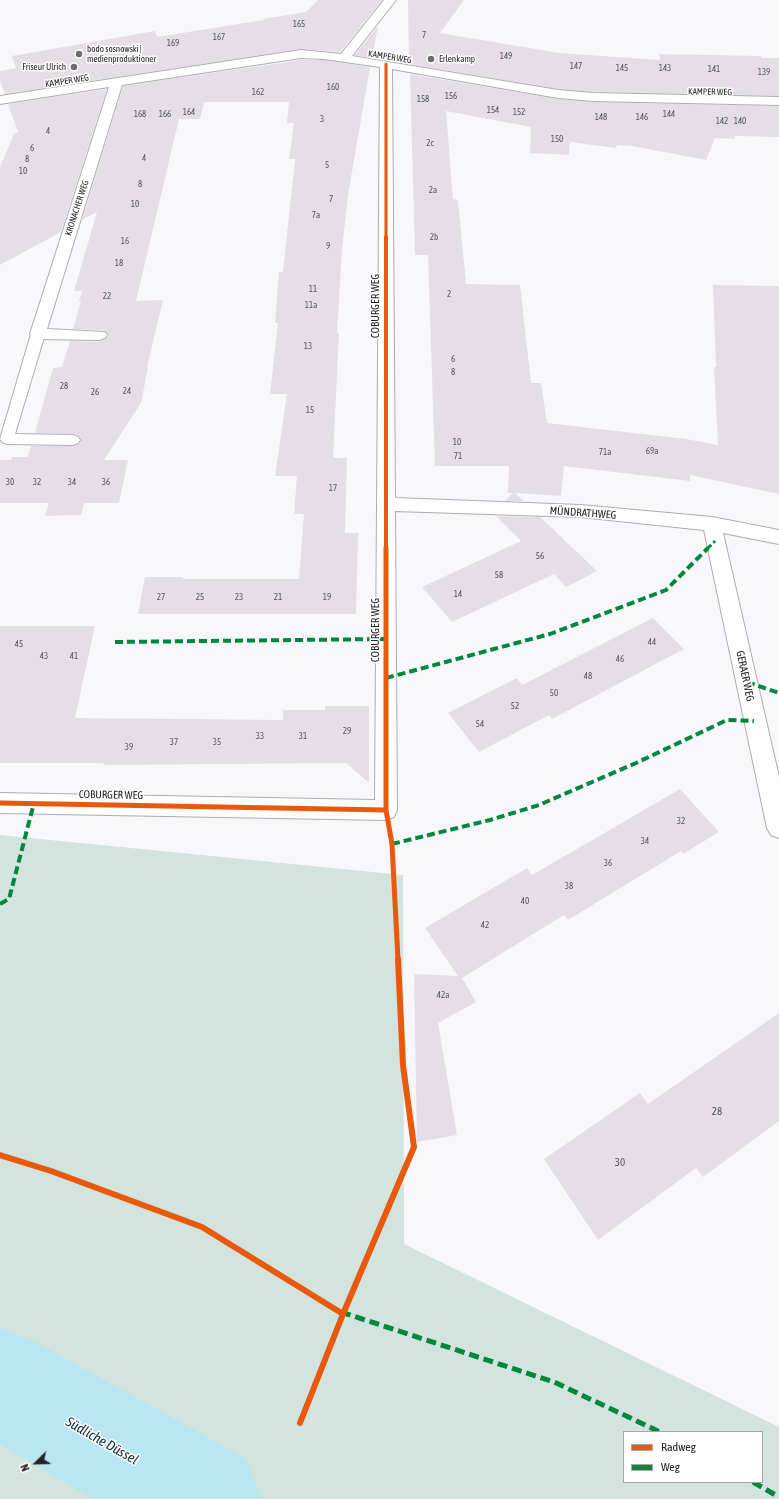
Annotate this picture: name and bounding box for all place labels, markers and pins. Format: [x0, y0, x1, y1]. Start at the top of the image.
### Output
place label: bodo sosnowski | medienproduktioner [87, 44, 156, 65]
marker: bodo sosnowski | medienproduktioner [74, 49, 84, 59]
marker: Erlenkamp [426, 54, 436, 64]
place label: Erlenkamp [439, 54, 475, 64]
place label: Friseur Ulrich [22, 62, 66, 72]
marker: Friseur Ulrich [69, 62, 79, 72]

